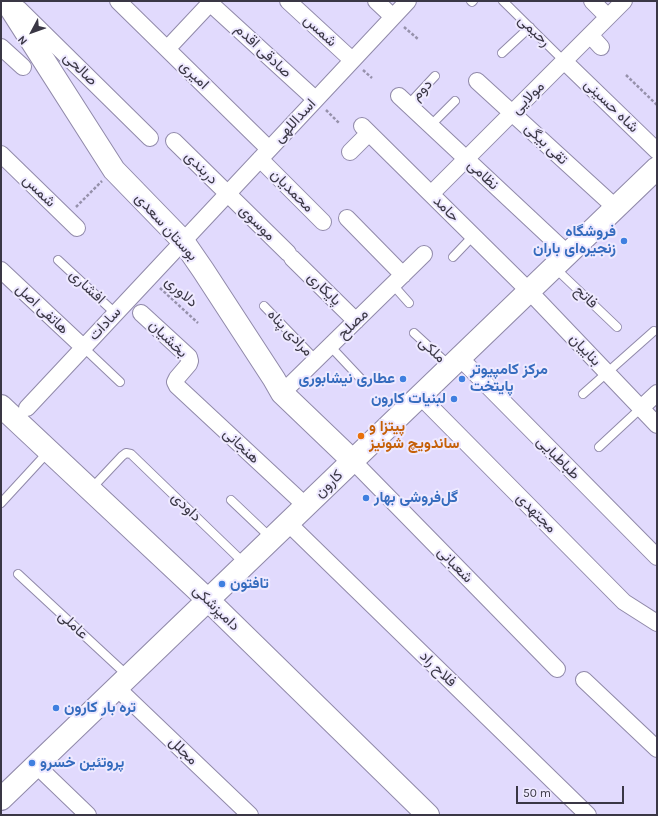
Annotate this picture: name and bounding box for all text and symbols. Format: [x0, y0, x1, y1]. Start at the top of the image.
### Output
street label: شمس [300, 11, 340, 51]
street label: رحیمی [514, 11, 554, 51]
north arrow [12, 12, 52, 52]
street label: صادقی اقدم [231, 20, 295, 82]
text: N [15, 33, 30, 47]
street label: صالحی [59, 48, 101, 90]
street label: امیری [176, 57, 212, 93]
street label: شاه حسینی [580, 75, 642, 137]
street label: دوم [408, 76, 436, 104]
street label: مولایی [508, 78, 548, 118]
street label: اسداللهی [270, 95, 320, 147]
street label: تقی بیگی [520, 119, 572, 169]
street label: دربندی [180, 147, 222, 189]
street label: نظامی [464, 156, 502, 194]
street label: محمدیان [267, 166, 317, 216]
street label: شمس [19, 171, 59, 211]
street label: بوستان سعدی [131, 189, 201, 265]
street label: حامد [429, 192, 463, 226]
street label: موسوی [235, 201, 279, 245]
place label: فروشگاه زنجیره‌ای باران [533, 223, 616, 258]
marker: فروشگاه زنجیره‌ای باران [619, 236, 629, 246]
street label: افشاری [65, 266, 109, 308]
street label: پایکاری [303, 268, 345, 310]
street label: دلاوری [161, 273, 201, 311]
street label: هاتفی اصل [12, 280, 72, 338]
street label: فاتح [571, 282, 601, 312]
street label: سادات [85, 303, 125, 345]
street label: مصلح [334, 305, 372, 343]
street label: مرادی پناه [263, 306, 317, 360]
street label: بخشیان [145, 316, 191, 362]
street label: بناییان [565, 330, 605, 370]
street label: ملکی [415, 333, 449, 367]
place label: مرکز کامپیوتر پایتخت [470, 361, 548, 396]
place label: عطاری نیشابوری [298, 370, 395, 388]
marker: عطاری نیشابوری [398, 374, 408, 384]
marker: مرکز کامپیوتر پایتخت [457, 374, 467, 384]
place label: لبنیات کارون [371, 390, 446, 408]
marker: لبنیات کارون [449, 394, 459, 404]
place label: پیتزا و ساندویچ شونیز [369, 418, 460, 453]
street label: هنجانی [219, 425, 263, 467]
marker: پیتزا و ساندویچ شونیز [356, 431, 366, 441]
street label: طباطبایی [532, 432, 584, 484]
street label: کارون [311, 466, 347, 502]
street label: داودی [167, 488, 205, 526]
place label: گل‌فروشی بهار [374, 489, 458, 507]
street label: مجتهدی [512, 489, 560, 537]
marker: گل‌فروشی بهار [361, 493, 371, 503]
street label: شعبانی [433, 543, 477, 587]
place label: تافتون [230, 575, 269, 593]
marker: تافتون [217, 579, 227, 589]
street label: دامپزشکی [189, 581, 243, 635]
street label: عاملی [54, 607, 92, 643]
street label: فلاح راد [416, 647, 460, 691]
place label: تره بار کارون [64, 699, 136, 717]
marker: تره بار کارون [51, 703, 61, 713]
street label: مجلل [165, 733, 201, 769]
place label: پروتئین خسرو [40, 754, 124, 772]
marker: پروتئین خسرو [27, 758, 37, 768]
scale bar [518, 778, 626, 804]
text: 50 m [523, 786, 551, 800]

